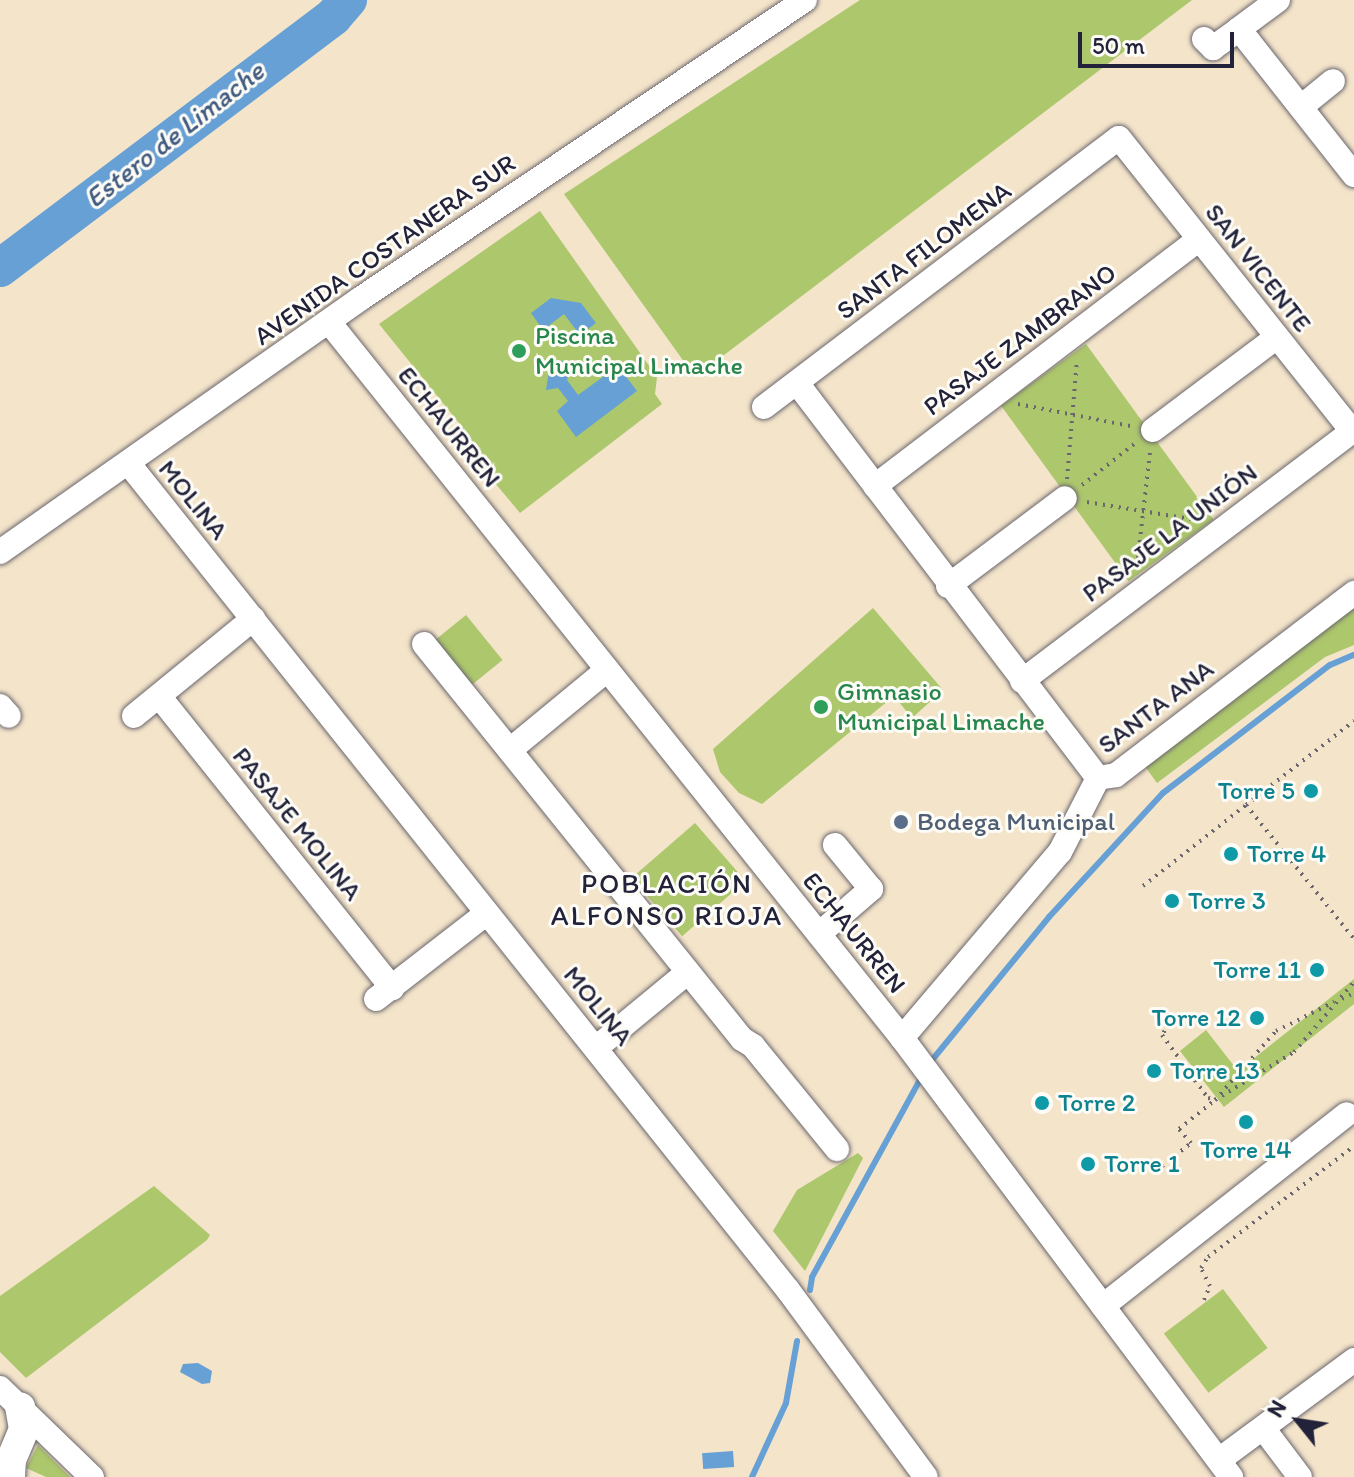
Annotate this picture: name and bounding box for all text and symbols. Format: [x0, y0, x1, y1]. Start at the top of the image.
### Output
scale bar [1082, 16, 1238, 66]
text: 50 m [1092, 31, 1145, 60]
water label: Estero de Limache [78, 54, 270, 214]
street label: AVENIDA COSTANERA SUR [248, 148, 522, 352]
street label: SANTA FILOMENA [831, 175, 1017, 327]
street label: SAN VICENTE [1197, 196, 1319, 340]
street label: PASAJE ZAMBRANO [918, 257, 1122, 423]
place label: Piscina Municipal Limache [535, 320, 743, 382]
marker: Piscina Municipal Limache [510, 342, 528, 360]
street label: ECHAURREN [391, 360, 507, 494]
street label: MOLINA [151, 454, 235, 546]
street label: PASAJE LA UNIÓN [1077, 458, 1263, 608]
street label: SANTA ANA [1092, 653, 1220, 761]
place label: Gimnasio Municipal Limache [837, 676, 1045, 738]
marker: Gimnasio Municipal Limache [812, 698, 830, 716]
street label: PASAJE MOLINA [226, 741, 368, 907]
place label: Torre 5 [1218, 775, 1295, 807]
marker: Torre 5 [1302, 782, 1320, 800]
place label: Bodega Municipal [917, 806, 1116, 838]
marker: Bodega Municipal [892, 813, 910, 831]
place label: Torre 4 [1247, 838, 1326, 870]
marker: Torre 4 [1222, 845, 1240, 863]
district label: POBLACIÓN ALFONSO RIOJA [551, 866, 783, 932]
street label: ECHAURREN [796, 866, 912, 1000]
place label: Torre 3 [1188, 885, 1266, 917]
marker: Torre 3 [1163, 892, 1181, 910]
place label: Torre 11 [1213, 954, 1301, 986]
street label: MOLINA [556, 960, 640, 1052]
marker: Torre 11 [1308, 961, 1326, 979]
place label: Torre 12 [1152, 1002, 1241, 1034]
marker: Torre 12 [1248, 1009, 1266, 1027]
place label: Torre 13 [1170, 1055, 1260, 1087]
marker: Torre 13 [1145, 1062, 1163, 1080]
place label: Torre 2 [1058, 1087, 1135, 1119]
marker: Torre 2 [1033, 1094, 1051, 1112]
marker: Torre 14 [1237, 1113, 1255, 1131]
place label: Torre 14 [1200, 1134, 1292, 1166]
place label: Torre 1 [1104, 1148, 1180, 1180]
marker: Torre 1 [1079, 1155, 1097, 1173]
north arrow [1258, 1381, 1338, 1461]
text: N [1261, 1396, 1292, 1422]

